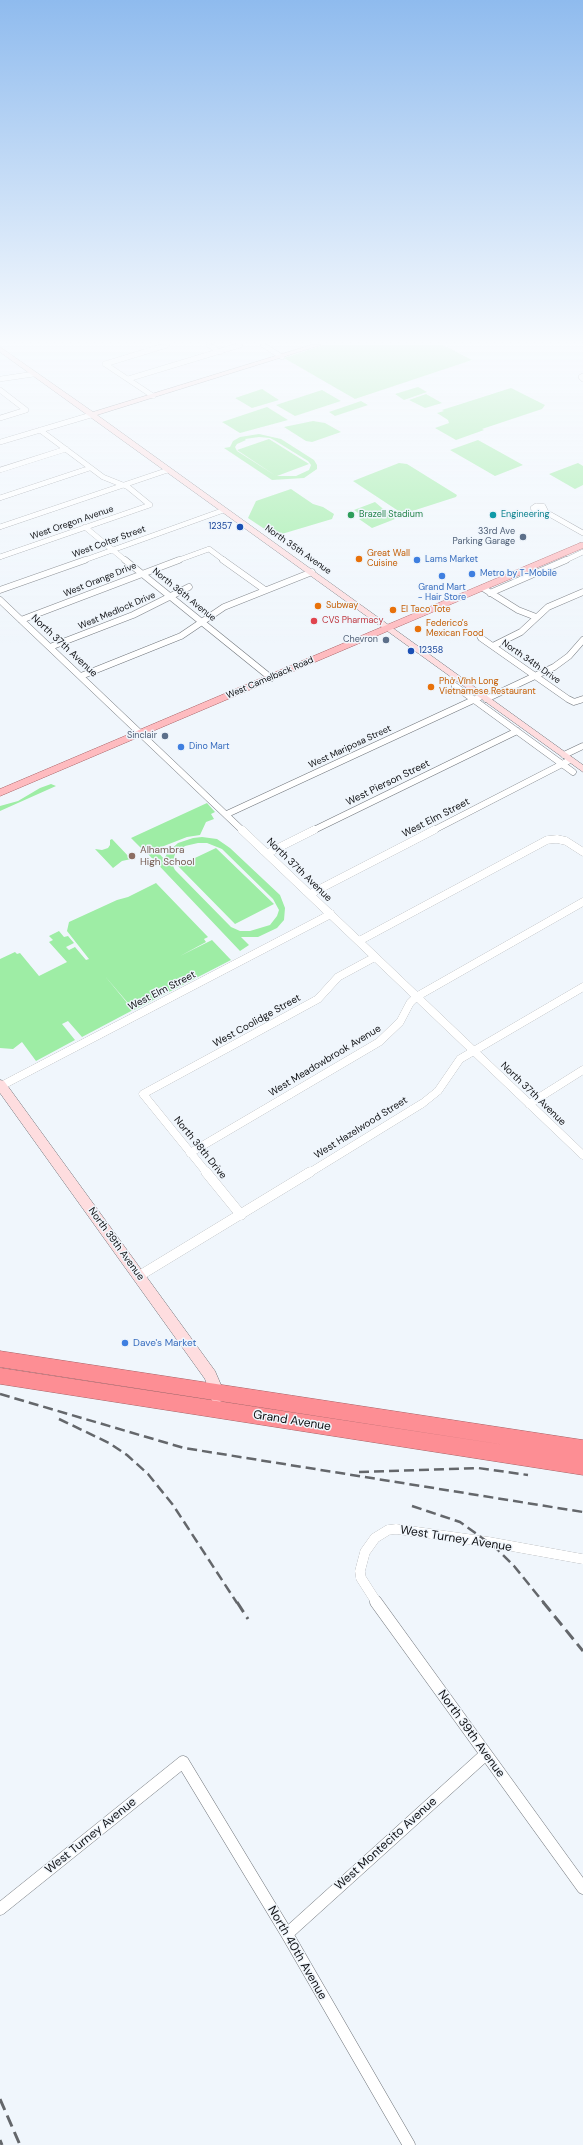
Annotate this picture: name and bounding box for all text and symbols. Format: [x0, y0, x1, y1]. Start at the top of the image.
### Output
street label: West Oregon Avenue [29, 504, 115, 542]
marker: Brazell Stadium [346, 510, 356, 520]
place label: Brazell Stadium [359, 510, 423, 520]
marker: Engineering [488, 510, 498, 520]
place label: Engineering [501, 510, 550, 520]
place label: 12357 [209, 522, 232, 532]
marker: 12357 [235, 522, 245, 532]
street label: North 35th Avenue [263, 523, 333, 577]
street label: West Colter Street [71, 524, 147, 560]
place label: 33rd Ave Parking Garage [453, 527, 515, 548]
marker: 33rd Ave Parking Garage [518, 532, 528, 542]
place label: Great Wall Cuisine [367, 549, 410, 570]
marker: Great Wall Cuisine [354, 554, 364, 564]
marker: Lams Market [412, 555, 422, 565]
place label: Lams Market [425, 555, 478, 565]
street label: West Orange Drive [62, 560, 138, 600]
street label: North 36th Avenue [150, 566, 218, 624]
marker: Metro by T-Mobile [467, 569, 477, 579]
place label: Metro by T-Mobile [480, 569, 557, 579]
marker: Grand Mart - Hair Store [437, 571, 447, 581]
place label: Grand Mart - Hair Store [418, 583, 466, 604]
street label: West Medlock Drive [77, 590, 157, 632]
marker: Subway [313, 601, 323, 611]
place label: Subway [326, 601, 358, 611]
marker: El Taco Tote [388, 605, 398, 615]
place label: El Taco Tote [401, 605, 451, 615]
street label: North 37th Avenue [28, 612, 100, 680]
marker: CVS Pharmacy [309, 616, 319, 626]
place label: CVS Pharmacy [322, 616, 384, 626]
place label: Federico's Mexican Food [426, 619, 484, 640]
marker: Federico's Mexican Food [413, 624, 423, 634]
place label: Chevron [343, 635, 378, 645]
marker: Chevron [381, 635, 391, 645]
street label: North 34th Drive [500, 638, 562, 686]
marker: 12358 [406, 646, 416, 656]
place label: 12358 [419, 646, 443, 656]
street label: West Camelback Road [225, 655, 315, 701]
place label: Phở Vĩnh Long Vietnamese Restaurant [439, 677, 536, 698]
marker: Phở Vĩnh Long Vietnamese Restaurant [426, 682, 436, 692]
street label: West Mariposa Street [307, 723, 393, 771]
place label: Sinclair [127, 731, 157, 741]
marker: Sinclair [160, 731, 170, 741]
marker: Dino Mart [176, 742, 186, 752]
place label: Dino Mart [189, 742, 230, 752]
street label: West Pierson Street [344, 758, 432, 808]
street label: West Elm Street [400, 796, 472, 840]
street label: North 37th Avenue [264, 836, 334, 904]
place label: Alhambra High School [140, 844, 195, 868]
marker: Alhambra High School [127, 851, 137, 861]
street label: West Elm Street [126, 969, 198, 1013]
street label: West Coolidge Street [211, 992, 303, 1050]
street label: West Meadowbrook Avenue [267, 1023, 383, 1099]
street label: North 37th Avenue [498, 1060, 568, 1128]
street label: West Hazelwood Street [312, 1094, 410, 1162]
street label: North 38th Drive [171, 1114, 229, 1182]
street label: North 39th Avenue [86, 1205, 146, 1283]
place label: Dave's Market [133, 1337, 196, 1349]
marker: Dave's Market [120, 1338, 130, 1348]
street label: Grand Avenue [252, 1408, 332, 1434]
street label: West Turney Avenue [399, 1523, 513, 1555]
street label: North 39th Avenue [434, 1687, 508, 1781]
street label: West Montecito Avenue [332, 1794, 440, 1894]
street label: West Turney Avenue [43, 1795, 139, 1877]
street label: North 40th Avenue [264, 1904, 330, 2002]

